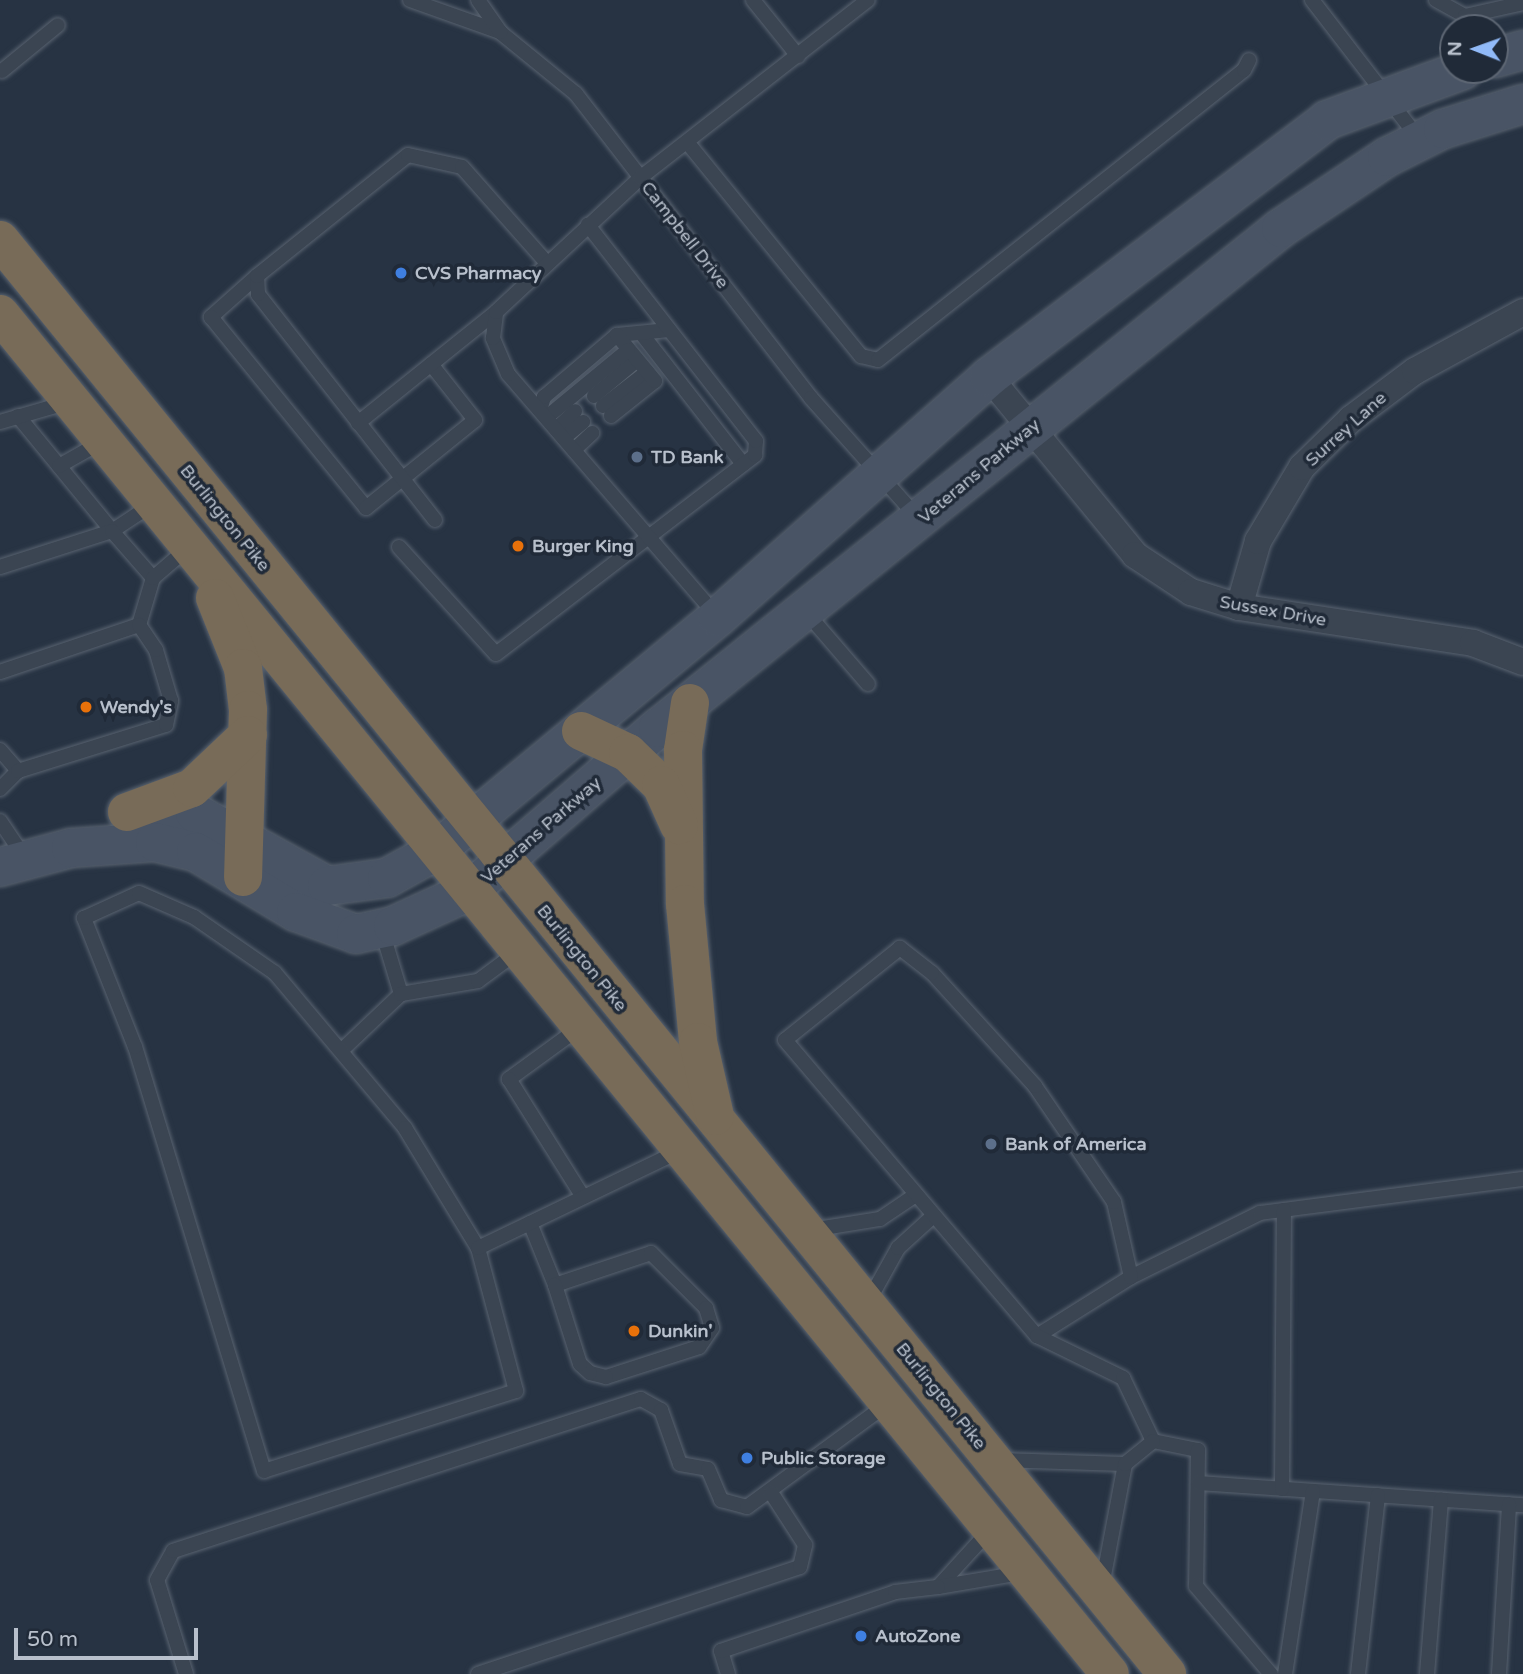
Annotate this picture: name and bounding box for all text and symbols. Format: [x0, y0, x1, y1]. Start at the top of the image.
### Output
north arrow [1439, 14, 1509, 84]
text: N [1444, 41, 1466, 56]
street label: Campbell Drive [636, 177, 734, 293]
place label: CVS Pharmacy [415, 262, 542, 284]
marker: CVS Pharmacy [393, 265, 409, 281]
street label: Surrey Lane [1301, 387, 1391, 471]
street label: Veterans Parkway [914, 414, 1044, 528]
place label: TD Bank [651, 446, 724, 468]
marker: TD Bank [629, 449, 645, 465]
street label: Burlington Pike [175, 460, 275, 576]
place label: Burger King [532, 535, 634, 557]
marker: Burger King [510, 538, 526, 554]
street label: Sussex Drive [1218, 591, 1328, 631]
place label: Wendy's [100, 696, 172, 718]
marker: Wendy's [78, 699, 94, 715]
street label: Veterans Parkway [477, 772, 605, 888]
street label: Burlington Pike [532, 900, 632, 1016]
place label: Bank of America [1005, 1133, 1147, 1155]
marker: Bank of America [983, 1136, 999, 1152]
place label: Dunkin' [648, 1320, 713, 1342]
marker: Dunkin' [626, 1323, 642, 1339]
street label: Burlington Pike [891, 1338, 991, 1454]
place label: Public Storage [761, 1447, 885, 1469]
marker: Public Storage [739, 1450, 755, 1466]
scale bar [18, 1614, 201, 1658]
place label: AutoZone [875, 1625, 960, 1647]
text: 50 m [27, 1627, 78, 1652]
marker: AutoZone [853, 1628, 869, 1644]

